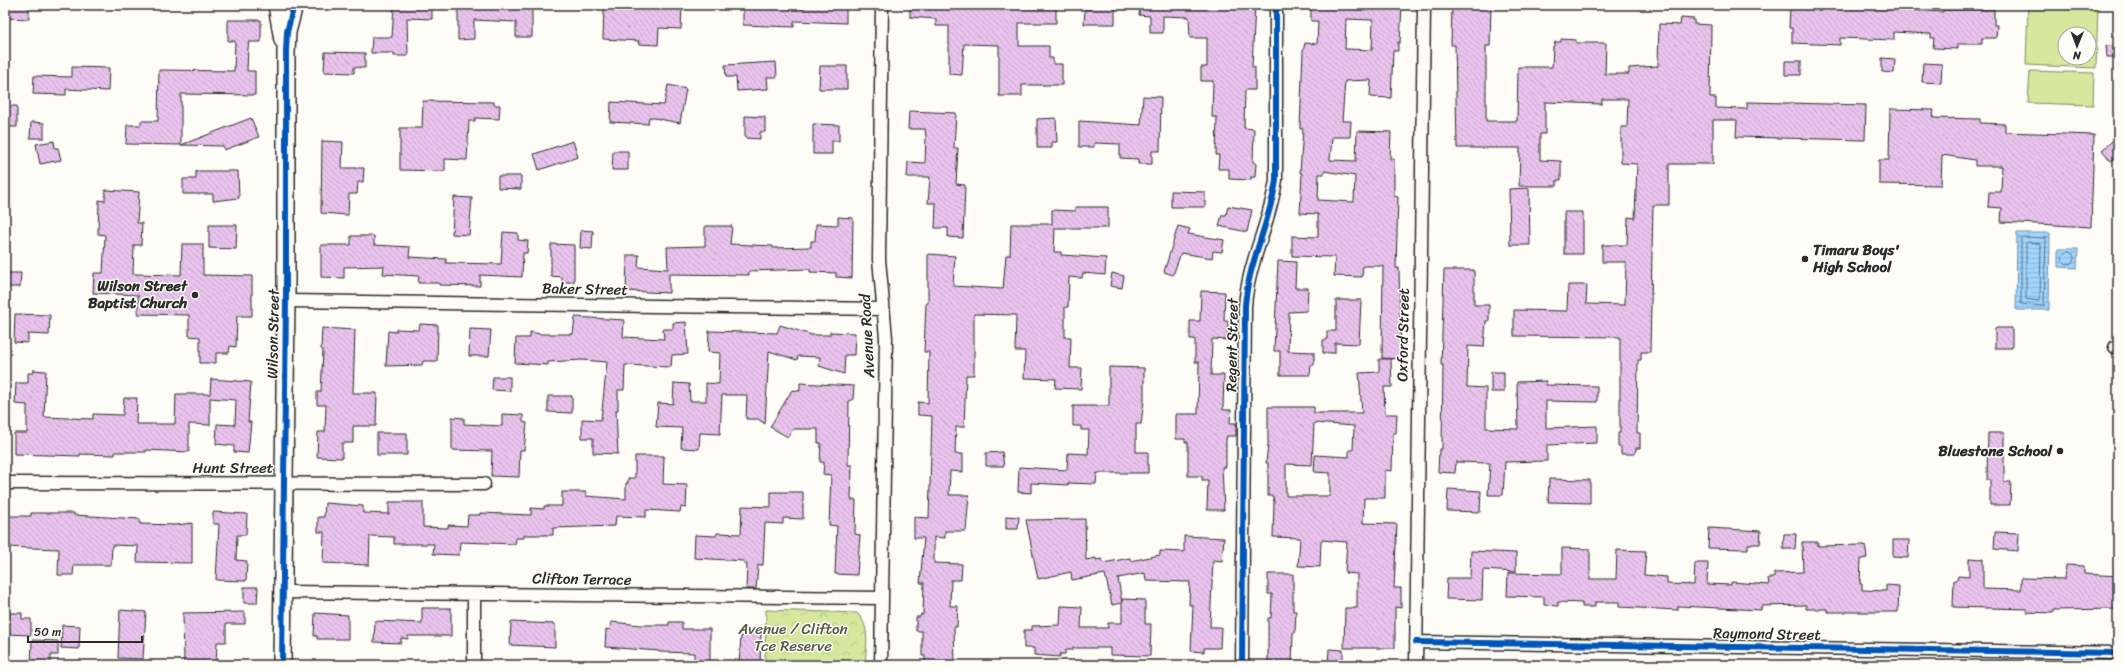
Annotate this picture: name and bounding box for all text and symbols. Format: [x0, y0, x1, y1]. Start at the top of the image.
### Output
north arrow [2057, 26, 2097, 66]
text: N [2072, 46, 2082, 65]
place label: Timaru Boys' High School [1812, 237, 1900, 280]
marker: Timaru Boys' High School [1800, 254, 1810, 264]
place label: Wilson Street Baptist Church [88, 273, 188, 316]
street label: Baker Street [542, 275, 629, 303]
street label: Wilson Street [259, 288, 287, 379]
street label: Oxford Street [1389, 288, 1417, 382]
marker: Wilson Street Baptist Church [190, 290, 200, 300]
street label: Avenue Road [852, 292, 882, 380]
street label: Regent Street [1218, 297, 1246, 392]
place label: Bluestone School [1938, 438, 2053, 464]
marker: Bluestone School [2055, 446, 2065, 456]
street label: Hunt Street [193, 455, 274, 481]
street label: Clifton Terrace [532, 565, 632, 593]
park label: Avenue / Clifton Tce Reserve [737, 616, 848, 659]
scale bar [28, 618, 142, 644]
street label: Raymond Street [1713, 620, 1821, 648]
text: 50 m [34, 621, 61, 643]

